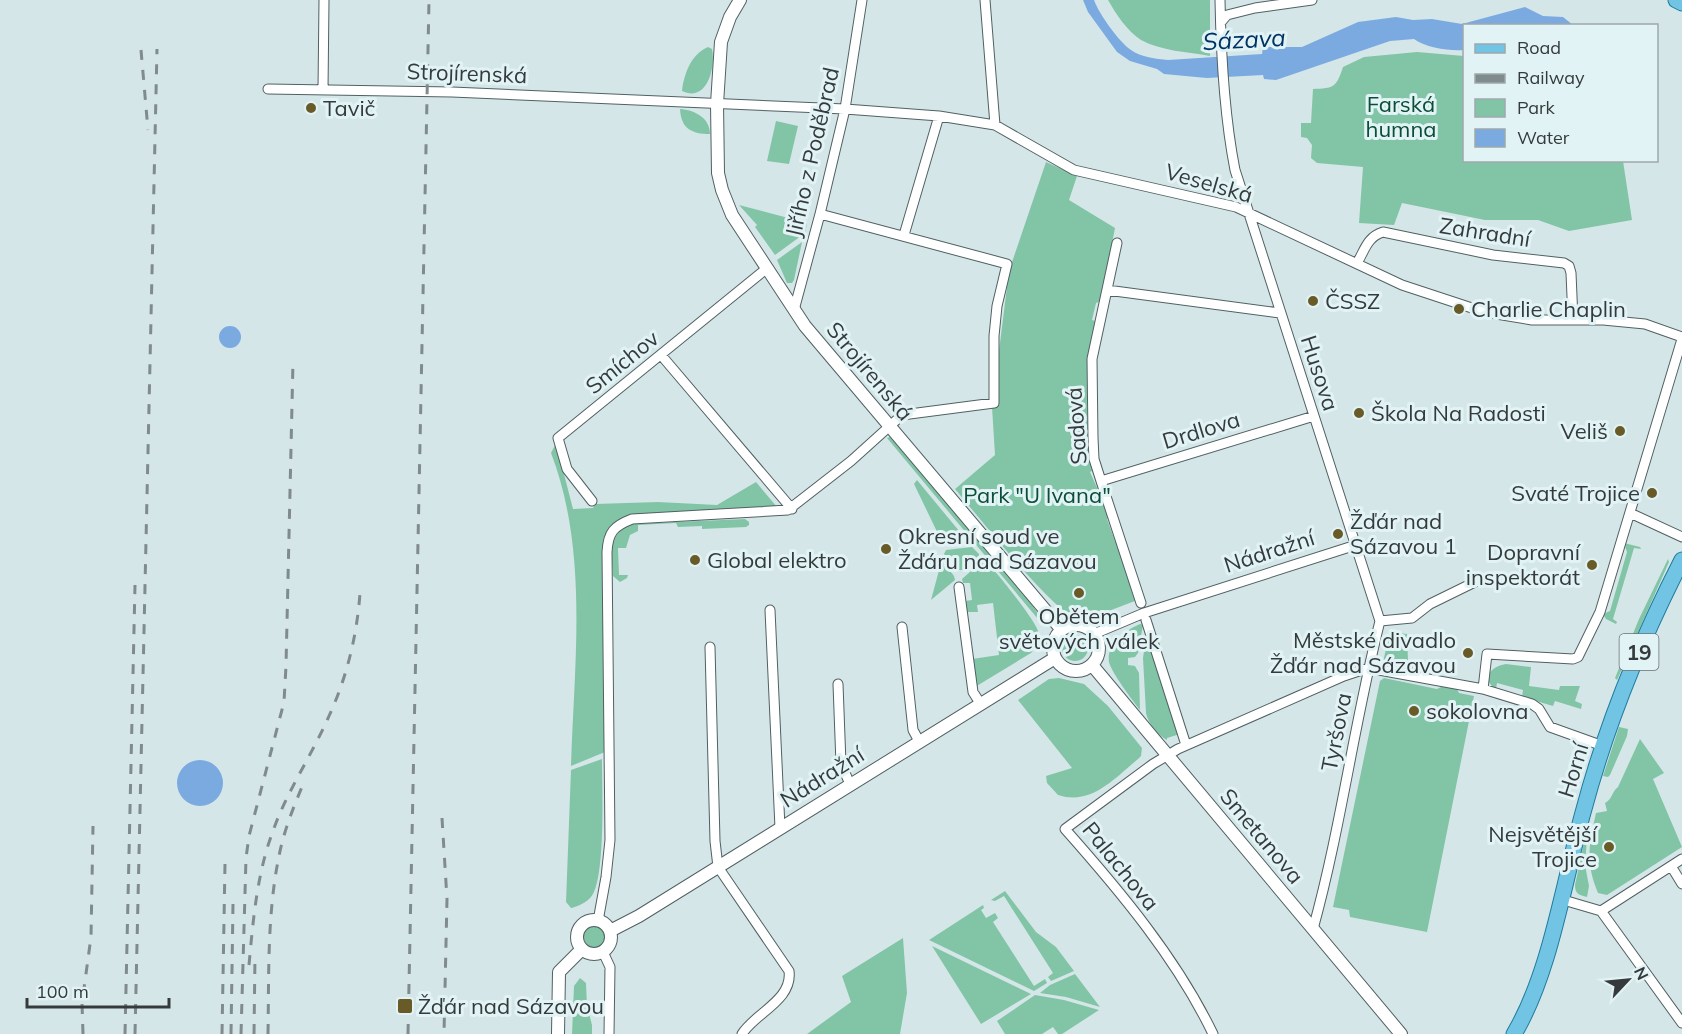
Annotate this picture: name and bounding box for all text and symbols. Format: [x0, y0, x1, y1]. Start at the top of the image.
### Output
water label: Sázava [1202, 22, 1286, 56]
legend [1463, 24, 1658, 162]
text: Road [1517, 36, 1561, 59]
street label: Strojírenská [406, 57, 528, 89]
street label: Jiřího z Poděbrad [779, 64, 845, 240]
text: Railway [1517, 66, 1585, 89]
park label: Farská humna [1366, 90, 1437, 143]
place label: Tavič [323, 94, 376, 122]
text: Park [1517, 96, 1556, 119]
marker: Tavič [304, 101, 318, 115]
text: Water [1517, 126, 1570, 149]
street label: Veselská [1162, 157, 1256, 209]
street label: Zahradní [1438, 211, 1534, 253]
place label: ČSSZ [1325, 287, 1380, 315]
marker: ČSSZ [1306, 294, 1320, 308]
place label: Charlie Chaplin [1471, 295, 1626, 323]
marker: Charlie Chaplin [1452, 302, 1466, 316]
street label: Strojírenská [821, 316, 919, 426]
street label: Smíchov [580, 324, 665, 400]
street label: Husova [1295, 332, 1345, 414]
street label: Sadová [1059, 386, 1093, 466]
place label: Škola Na Radosti [1371, 399, 1546, 427]
street label: Drdlova [1159, 405, 1243, 455]
marker: Škola Na Radosti [1352, 406, 1366, 420]
place label: Veliš [1561, 417, 1608, 445]
marker: Veliš [1613, 424, 1627, 438]
place label: Svaté Trojice [1511, 479, 1640, 507]
park label: Park "U Ivana" [963, 481, 1111, 509]
marker: Svaté Trojice [1645, 486, 1659, 500]
place label: Žďár nad Sázavou 1 [1350, 507, 1457, 560]
place label: Okresní soud ve Žďáru nad Sázavou [898, 522, 1097, 575]
street label: Nádražní [1220, 523, 1319, 579]
marker: Žďár nad Sázavou 1 [1331, 527, 1345, 541]
place label: Dopravní inspektorát [1466, 538, 1582, 591]
marker: Okresní soud ve Žďáru nad Sázavou [879, 542, 893, 556]
place label: Global elektro [707, 546, 847, 574]
marker: Global elektro [688, 553, 702, 567]
marker: Dopravní inspektorát [1585, 558, 1599, 572]
marker: Obětem světových válek [1072, 586, 1086, 600]
place label: Obětem světových válek [999, 602, 1160, 655]
place label: Městské divadlo Žďár nad Sázavou [1270, 626, 1456, 679]
road number: 19 [1620, 634, 1658, 670]
marker: Městské divadlo Žďár nad Sázavou [1461, 646, 1475, 660]
street label: Tyršova [1315, 690, 1357, 774]
place label: sokolovna [1426, 697, 1529, 725]
marker: sokolovna [1407, 704, 1421, 718]
street label: Horní [1551, 738, 1595, 801]
street label: Nádražní [775, 739, 871, 814]
street label: Smetanova [1214, 783, 1310, 889]
street label: Palachova [1077, 816, 1165, 916]
place label: Nejsvětější Trojice [1488, 820, 1599, 873]
marker: Nejsvětější Trojice [1602, 840, 1616, 854]
north arrow [1598, 950, 1658, 1010]
text: N [1630, 964, 1653, 983]
scale bar [27, 971, 170, 1009]
text: 100 m [36, 980, 89, 1003]
place label: Žďár nad Sázavou [418, 992, 604, 1020]
marker: Žďár nad Sázavou [396, 997, 414, 1015]

